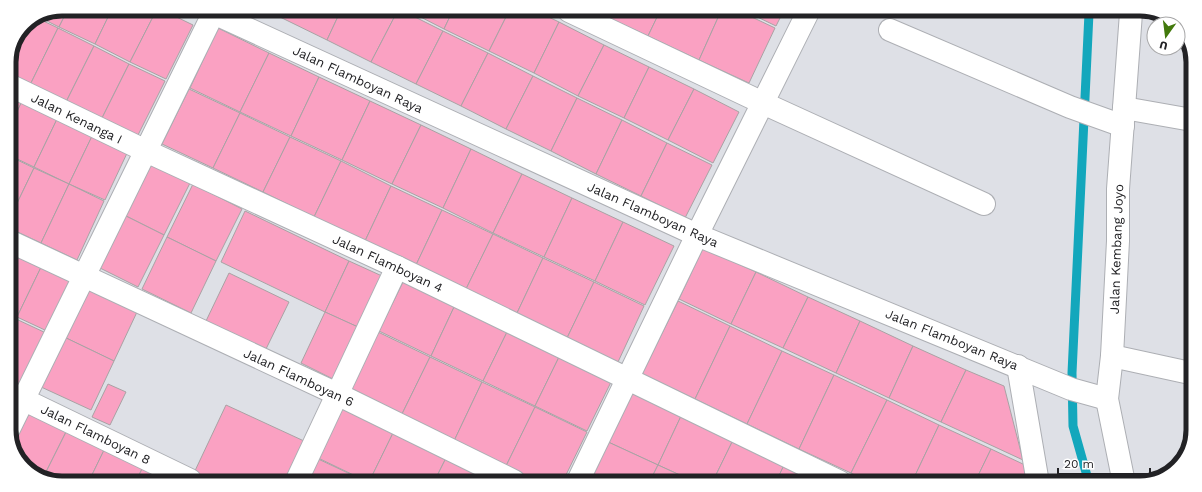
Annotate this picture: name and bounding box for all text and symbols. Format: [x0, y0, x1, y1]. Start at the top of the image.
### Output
north arrow [1146, 16, 1186, 56]
text: U [1158, 38, 1169, 52]
street label: Jalan Flamboyan Raya [290, 43, 426, 116]
street label: Jalan Kenanga I [29, 90, 125, 147]
street label: Jalan Flamboyan Raya [585, 179, 721, 250]
street label: Jalan Kembang Joyo [1107, 184, 1126, 314]
street label: Jalan Flamboyan 4 [330, 231, 445, 296]
street label: Jalan Flamboyan Raya [883, 306, 1021, 373]
street label: Jalan Flamboyan 6 [241, 345, 356, 410]
street label: Jalan Flamboyan 8 [39, 401, 153, 468]
scale bar [1058, 450, 1150, 476]
text: 20 m [1064, 457, 1094, 471]

